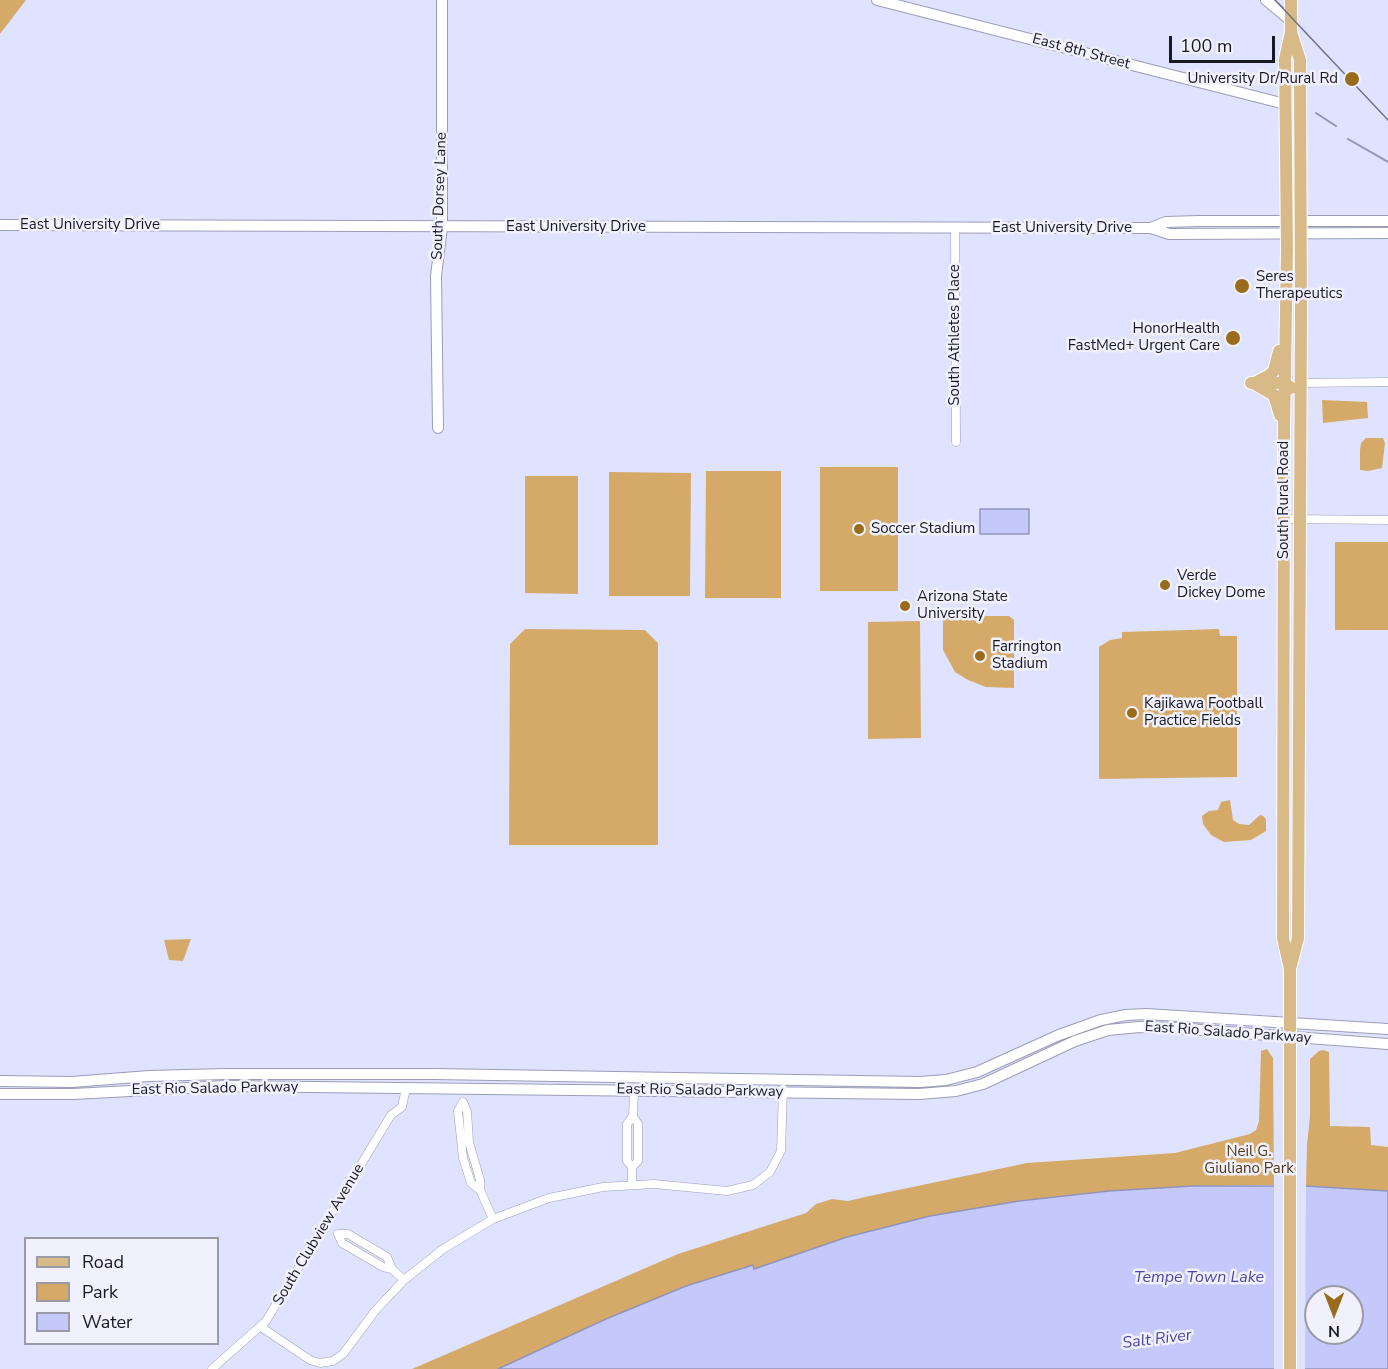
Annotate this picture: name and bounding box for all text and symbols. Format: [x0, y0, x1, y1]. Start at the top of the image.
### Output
scale bar [1172, 24, 1278, 62]
street label: East 8th Street [1030, 30, 1132, 74]
text: 100 m [1180, 34, 1232, 58]
place label: University Dr/Rural Rd [1187, 70, 1338, 88]
marker: University Dr/Rural Rd [1343, 70, 1361, 88]
street label: South Dorsey Lane [429, 132, 451, 260]
street label: East University Drive [20, 216, 160, 234]
street label: East University Drive [506, 218, 646, 236]
street label: East University Drive [992, 219, 1132, 237]
street label: South Athletes Place [946, 264, 964, 406]
place label: Seres Therapeutics [1256, 268, 1343, 303]
marker: Seres Therapeutics [1233, 277, 1251, 295]
place label: HonorHealth FastMed+ Urgent Care [1068, 320, 1220, 355]
marker: HonorHealth FastMed+ Urgent Care [1224, 329, 1242, 347]
street label: South Rural Road [1275, 441, 1293, 559]
place label: Soccer Stadium [871, 520, 975, 538]
marker: Soccer Stadium [852, 522, 866, 536]
place label: Verde Dickey Dome [1177, 567, 1266, 602]
marker: Verde Dickey Dome [1158, 578, 1172, 592]
place label: Arizona State University [917, 588, 1008, 623]
marker: Arizona State University [898, 599, 912, 613]
place label: Farrington Stadium [992, 638, 1061, 673]
marker: Farrington Stadium [973, 649, 987, 663]
place label: Kajikawa Football Practice Fields [1144, 695, 1263, 730]
marker: Kajikawa Football Practice Fields [1125, 706, 1139, 720]
street label: East Rio Salado Parkway [1144, 1018, 1312, 1048]
street label: East Rio Salado Parkway [131, 1079, 299, 1099]
street label: East Rio Salado Parkway [616, 1081, 784, 1101]
park label: Neil G. Giuliano Park [1204, 1143, 1294, 1178]
street label: South Clubview Avenue [270, 1161, 368, 1309]
legend [24, 1237, 219, 1345]
text: Road [82, 1250, 124, 1274]
water label: Tempe Town Lake [1134, 1268, 1264, 1288]
text: Park [82, 1280, 118, 1304]
north arrow [1304, 1285, 1364, 1345]
text: Water [82, 1310, 133, 1334]
text: N [1328, 1320, 1340, 1342]
water label: Salt River [1121, 1326, 1193, 1354]

